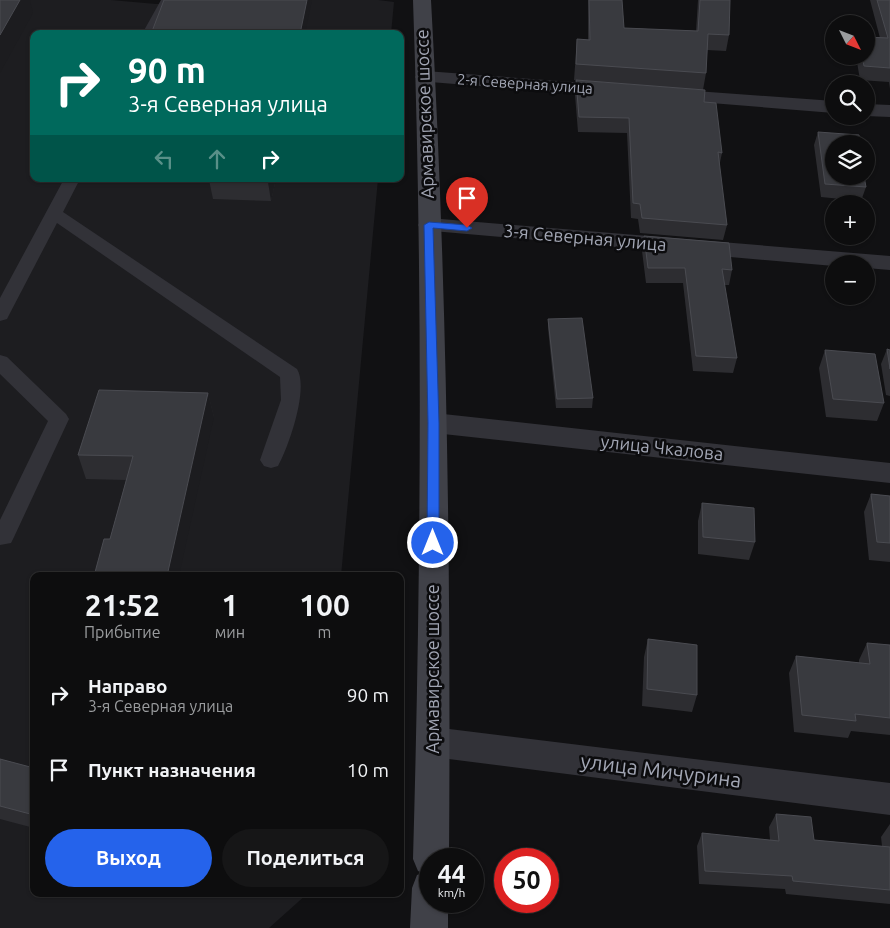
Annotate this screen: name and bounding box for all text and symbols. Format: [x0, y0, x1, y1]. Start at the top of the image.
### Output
north arrow [825, 15, 875, 65]
map controls [825, 15, 875, 305]
street label: Армавирское шоссе [411, 29, 437, 199]
icon: right [45, 50, 110, 115]
text: 90 m [128, 50, 206, 90]
street label: 2-я Северная улица [457, 70, 594, 97]
button: search [825, 75, 875, 125]
text: 3-я Северная улица [128, 91, 328, 116]
button: layers [825, 135, 875, 185]
icon: left [150, 145, 178, 173]
icon: ahead [203, 145, 231, 173]
icon: right [256, 145, 284, 173]
pin [446, 177, 488, 228]
icon: arrive [453, 184, 481, 212]
button: + [825, 195, 875, 245]
street label: 3-я Северная улица [503, 220, 667, 254]
button: − [825, 255, 875, 305]
street label: улица Чкалова [600, 431, 724, 463]
position arrow [406, 516, 458, 568]
street label: Армавирское шоссе [422, 584, 442, 754]
text: 21:52 [85, 588, 160, 622]
text: 1 [221, 588, 238, 622]
text: 100 [299, 588, 350, 622]
text: Прибытие [84, 623, 161, 641]
text: мин [215, 623, 245, 641]
text: m [318, 623, 331, 641]
text: Направо [88, 675, 168, 697]
icon: right [45, 681, 73, 709]
text: 90 m [347, 684, 389, 706]
text: 3-я Северная улица [88, 697, 233, 715]
street label: улица Мичурина [579, 748, 743, 792]
icon: arrive [45, 756, 73, 784]
text: Пункт назначения [88, 759, 256, 781]
text: 10 m [347, 759, 389, 781]
button: Выход [45, 829, 212, 887]
button: Поделиться [222, 829, 389, 887]
speed limit sign: 50 [494, 848, 559, 913]
text: 44 [437, 860, 466, 888]
text: km/h [438, 886, 465, 899]

